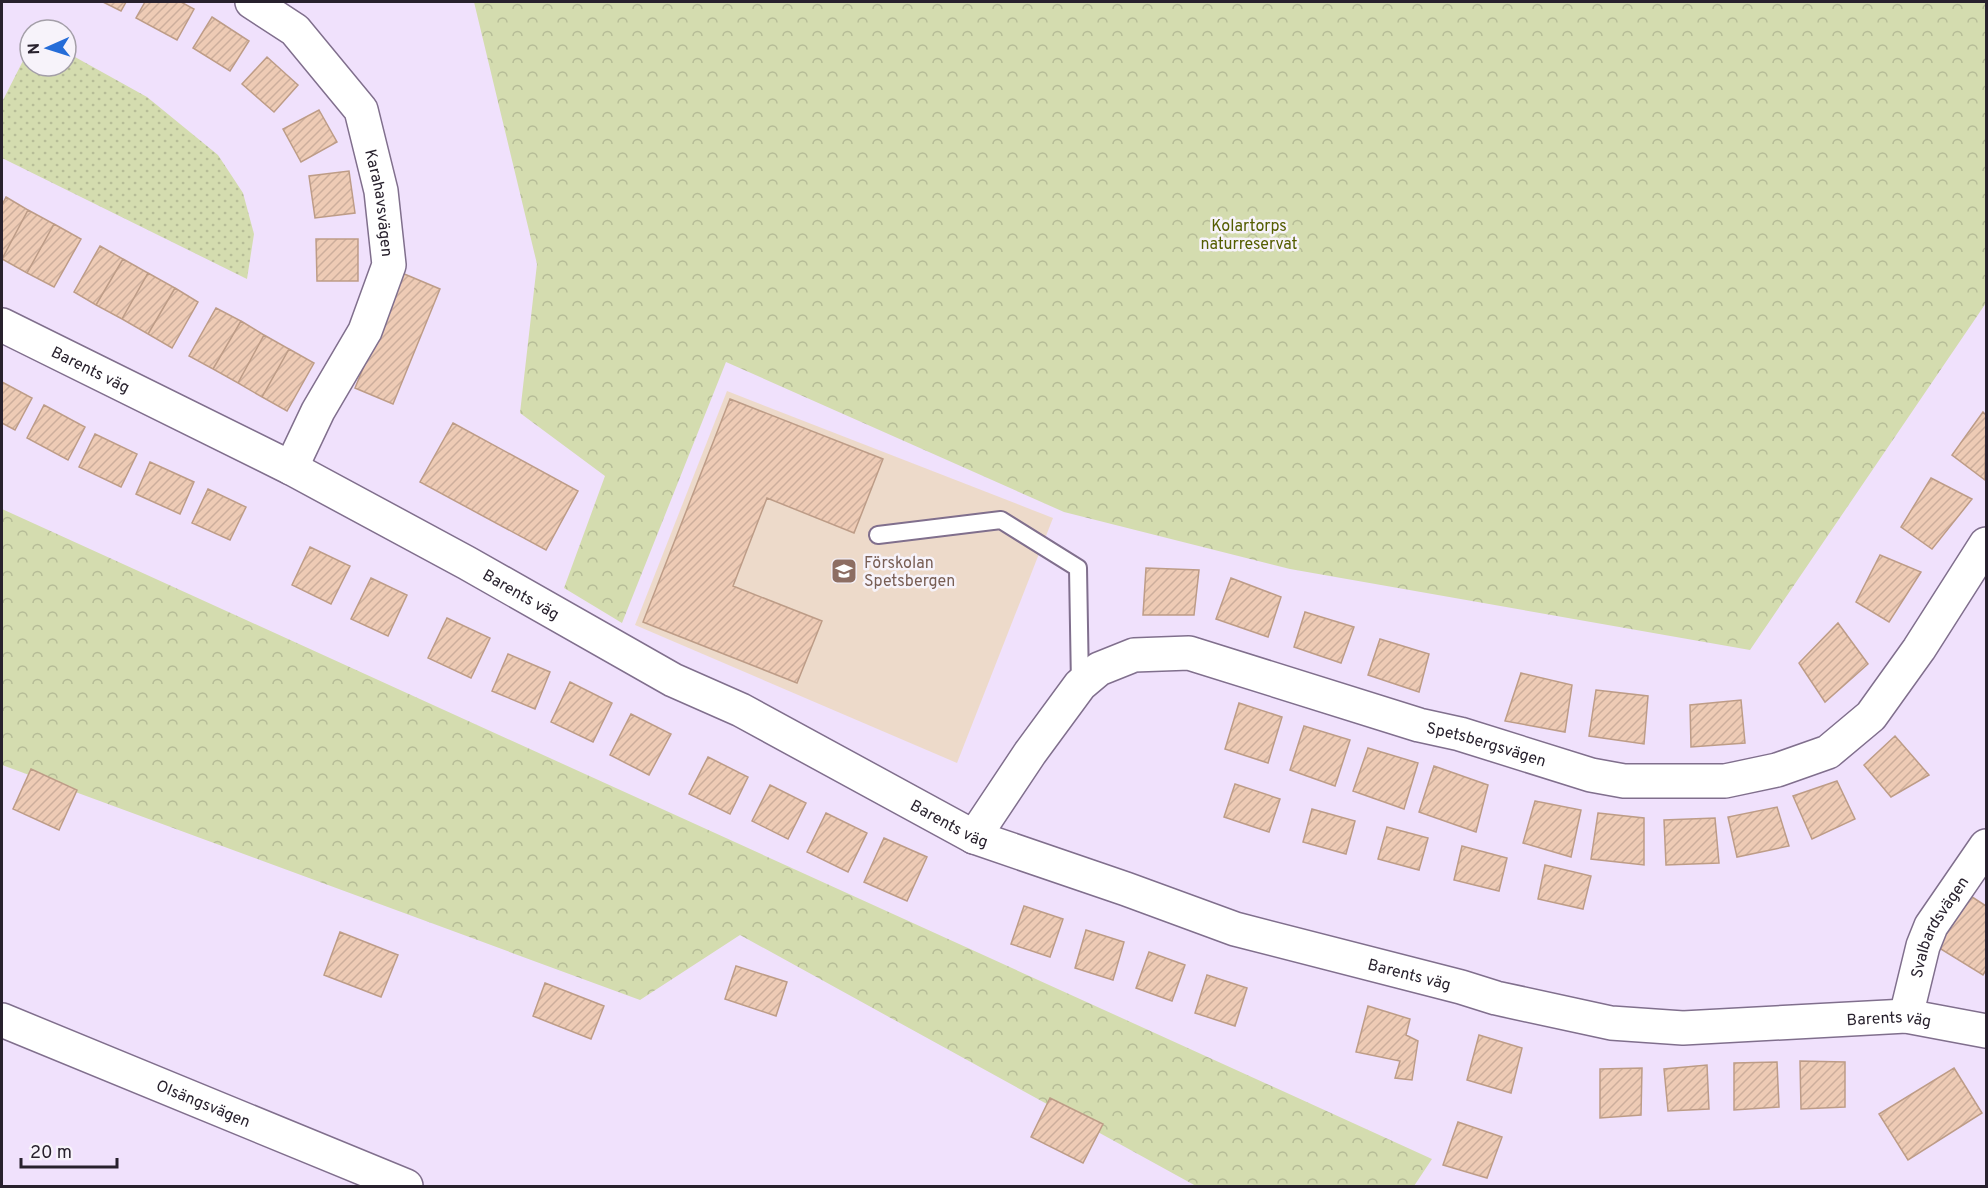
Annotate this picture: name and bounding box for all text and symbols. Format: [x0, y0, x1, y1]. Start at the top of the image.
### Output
north arrow [18, 18, 78, 78]
text: N [25, 42, 45, 55]
street label: Karahavsvägen [359, 147, 396, 258]
park label: Kolartorps naturreservat [1200, 217, 1298, 255]
street label: Barents väg [47, 343, 132, 399]
place label: Förskolan Spetsbergen [864, 554, 955, 592]
school or university icon: Förskolan Spetsbergen [829, 556, 859, 586]
street label: Barents väg [478, 566, 562, 625]
street label: Spetsbergsvägen [1424, 719, 1548, 772]
street label: Barents väg [906, 796, 990, 853]
street label: Svalbardsvägen [1908, 873, 1974, 980]
street label: Barents väg [1365, 955, 1453, 996]
street label: Barents väg [1846, 1008, 1933, 1033]
street label: Olsängsvägen [153, 1076, 253, 1133]
scale bar [21, 1131, 117, 1169]
text: 20 m [30, 1142, 72, 1165]

